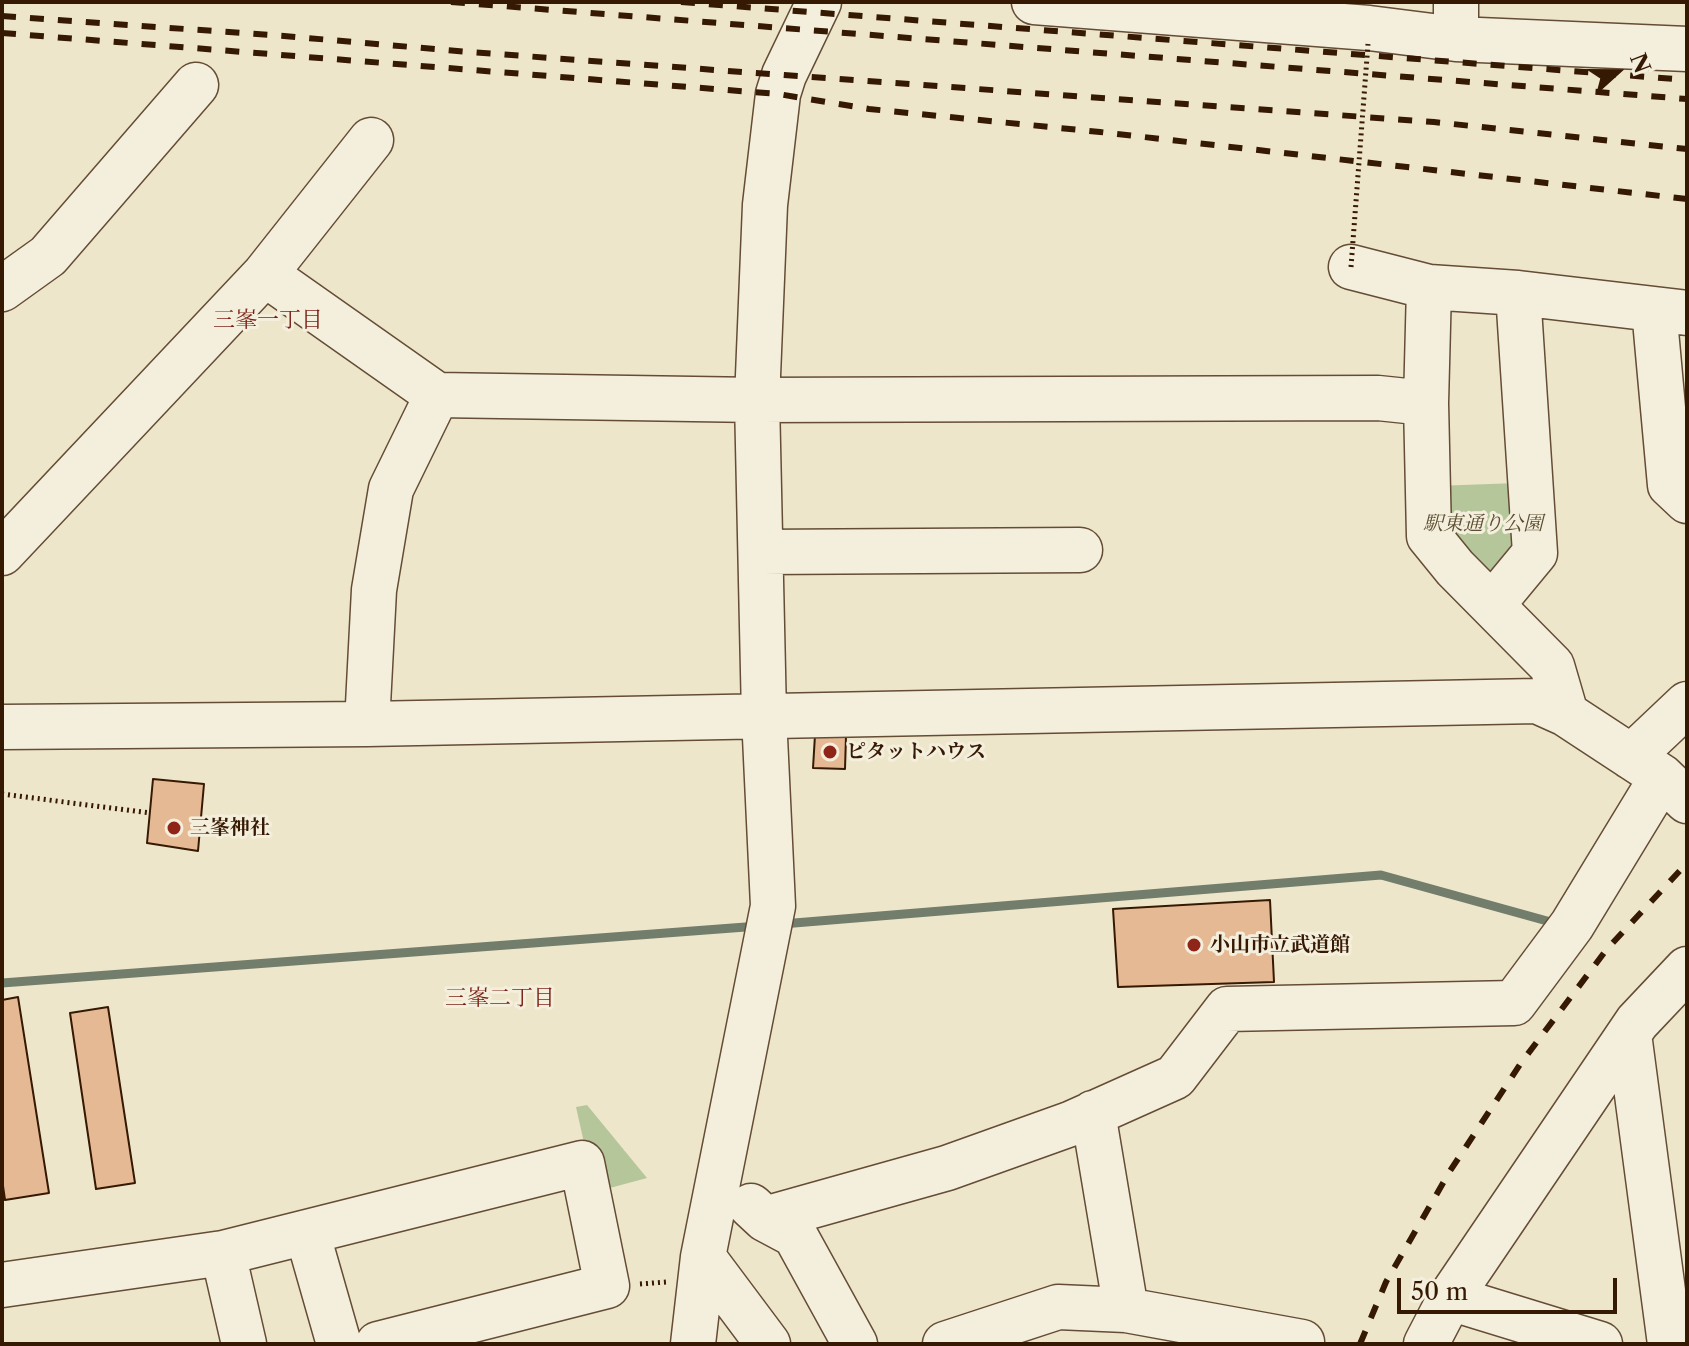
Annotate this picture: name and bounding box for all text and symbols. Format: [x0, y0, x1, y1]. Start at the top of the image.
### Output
north arrow [1577, 32, 1657, 112]
text: N [1624, 49, 1656, 77]
district label: 三峯一丁目 [213, 308, 323, 334]
park label: 駅東通り公園 [1423, 512, 1543, 536]
place label: ピタットハウス [846, 740, 986, 764]
marker: ピタットハウス [821, 743, 839, 761]
place label: 三峯神社 [190, 816, 270, 840]
marker: 三峯神社 [165, 819, 183, 837]
place label: 小山市立武道館 [1210, 933, 1350, 957]
marker: 小山市立武道館 [1185, 936, 1203, 954]
district label: 三峯二丁目 [445, 986, 555, 1012]
scale bar [1401, 1262, 1621, 1312]
text: 50 m [1411, 1277, 1468, 1306]

